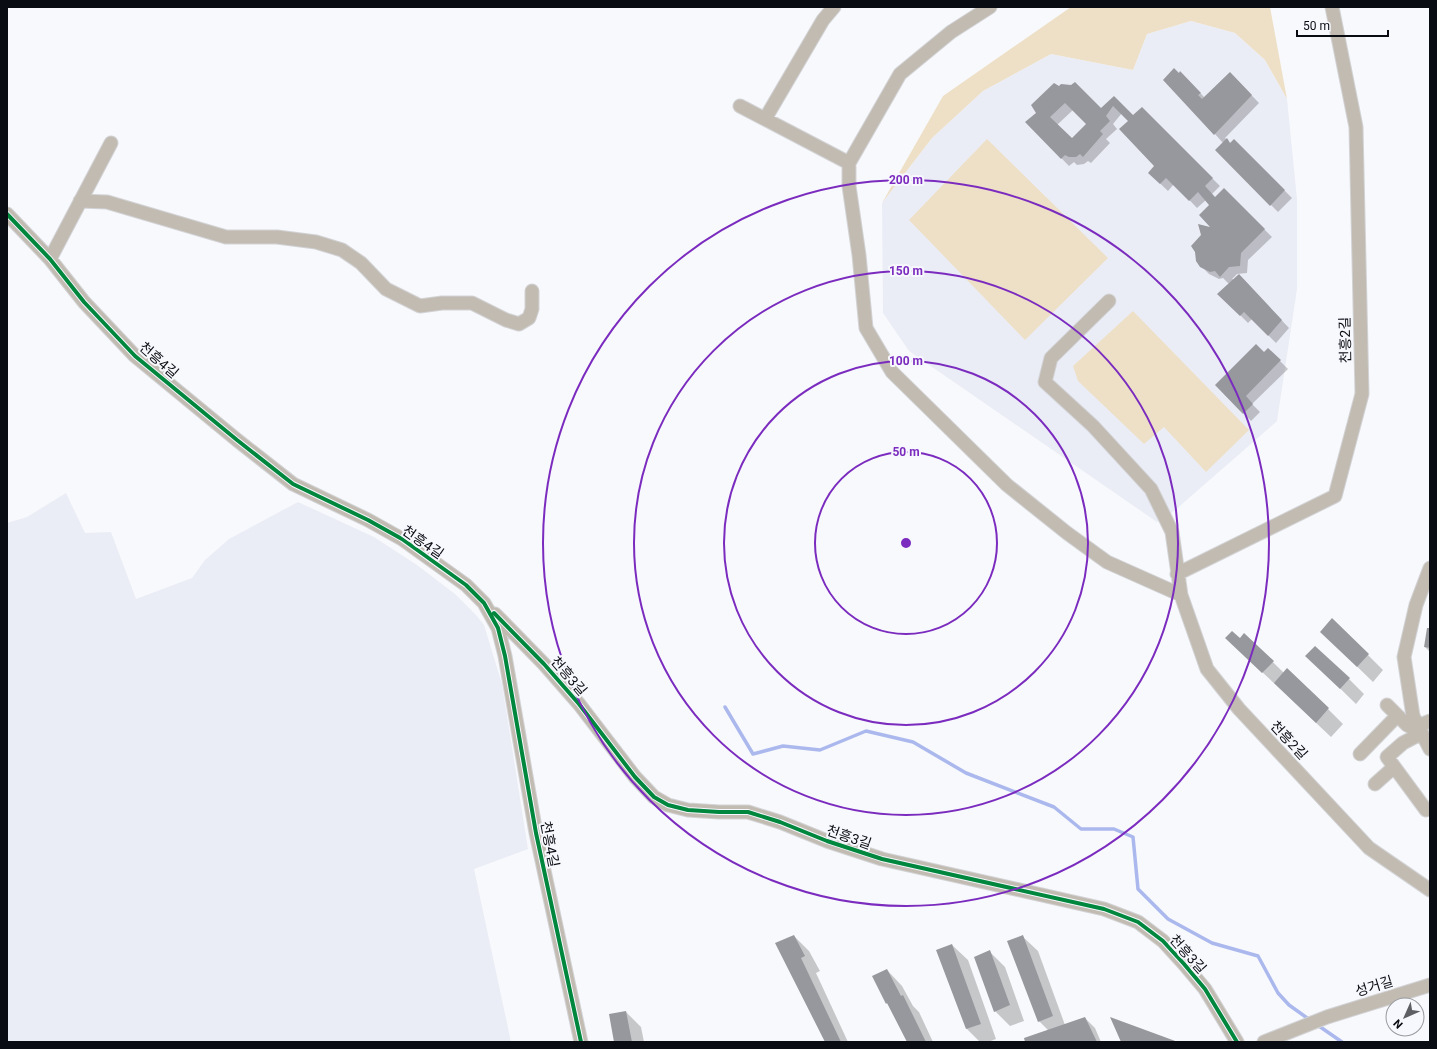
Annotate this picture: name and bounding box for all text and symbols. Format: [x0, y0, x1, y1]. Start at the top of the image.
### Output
scale bar [1297, 12, 1388, 38]
text: 50 m [1303, 19, 1330, 33]
text: 200 m [889, 173, 923, 187]
text: 150 m [889, 264, 923, 278]
street label: 천흥2길 [1337, 317, 1353, 363]
street label: 천흥4길 [136, 339, 182, 381]
text: 100 m [889, 354, 923, 368]
text: 50 m [892, 445, 920, 459]
street label: 천흥4길 [399, 522, 447, 562]
centre of rings [899, 536, 913, 550]
street label: 천흥3길 [548, 653, 590, 699]
street label: 천흥2길 [1267, 718, 1311, 762]
street label: 천흥4길 [538, 820, 562, 868]
street label: 천흥3길 [824, 822, 874, 852]
street label: 천흥3길 [1166, 931, 1210, 977]
street label: 성거길 [1353, 973, 1395, 999]
north arrow [1385, 997, 1425, 1037]
text: N [1391, 1016, 1406, 1031]

